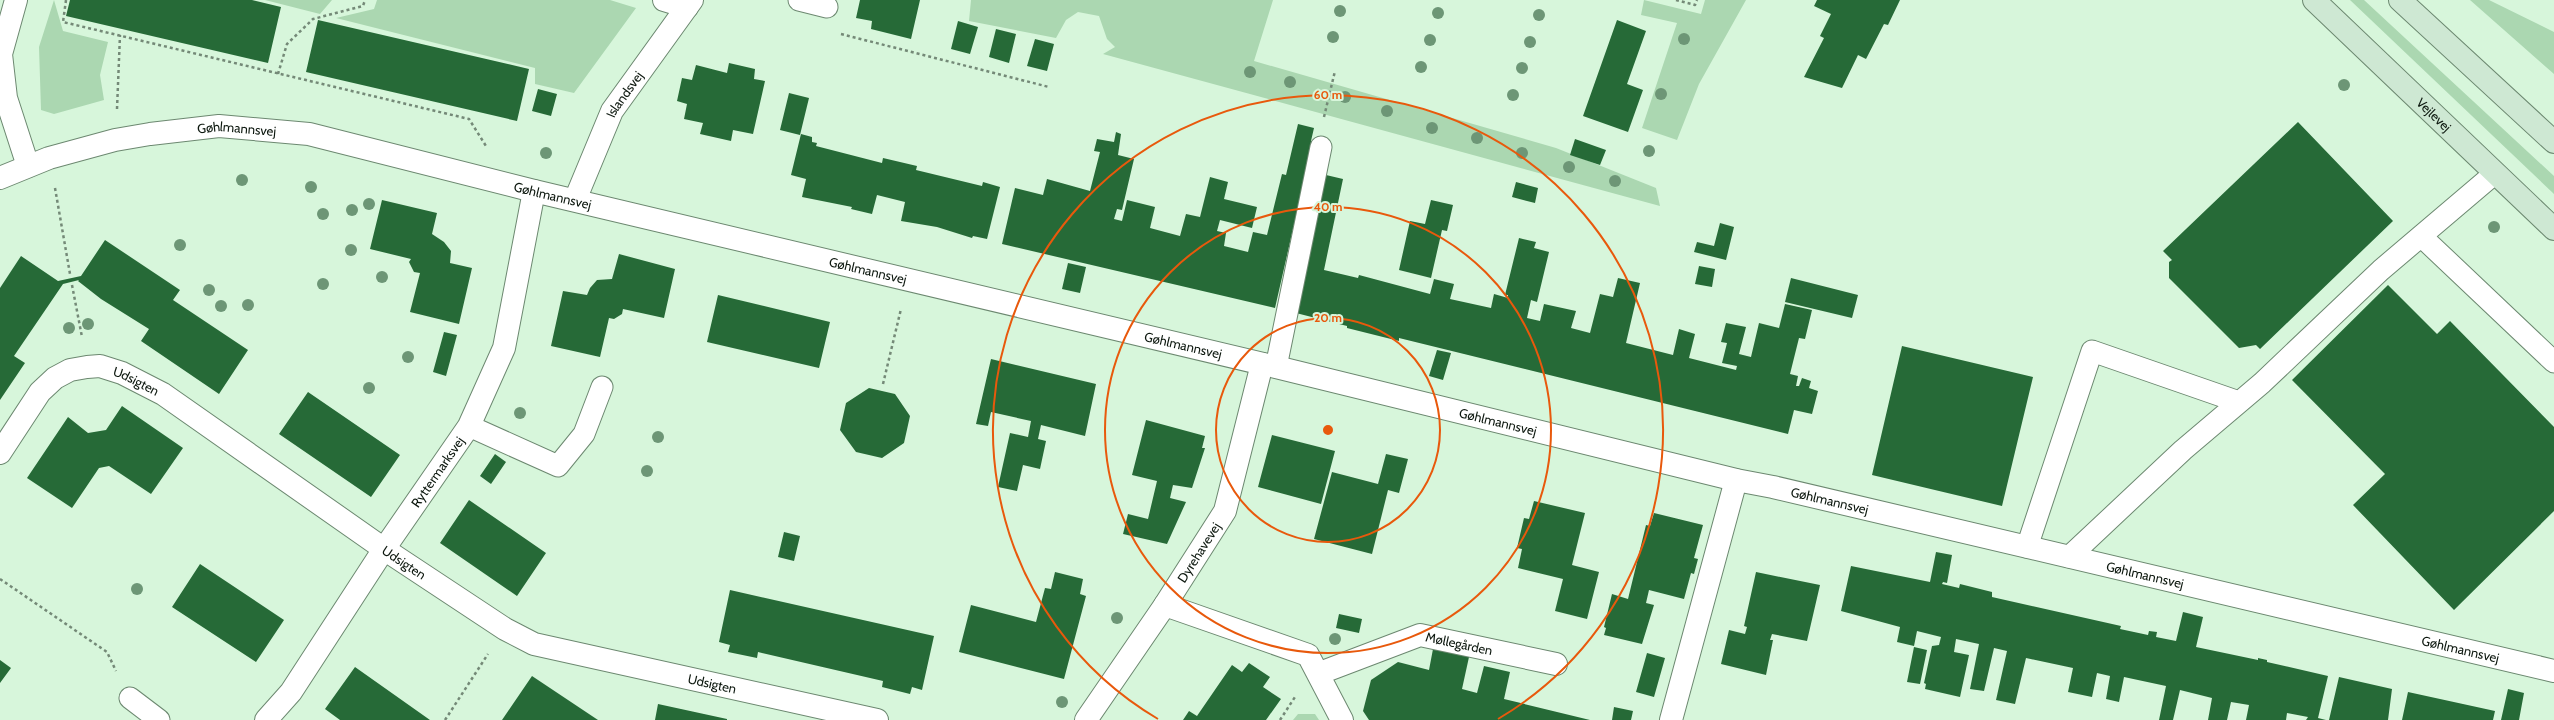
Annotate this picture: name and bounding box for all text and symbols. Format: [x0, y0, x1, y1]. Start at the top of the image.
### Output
street label: Islandsvej [602, 68, 647, 120]
text: 60 m [1314, 87, 1342, 102]
street label: Vejlevej [2413, 94, 2455, 136]
street label: Gøhlmannsvej [196, 118, 277, 140]
street label: Gøhlmannsvej [512, 178, 593, 213]
text: 40 m [1313, 199, 1343, 214]
street label: Gøhlmannsvej [828, 253, 908, 288]
text: 20 m [1314, 310, 1342, 325]
street label: Gøhlmannsvej [1143, 328, 1224, 363]
street label: Udsigten [111, 363, 162, 399]
street label: Gøhlmannsvej [1458, 404, 1538, 440]
centre of rings [1321, 423, 1335, 437]
street label: Ryttermarksvej [407, 433, 468, 510]
street label: Gøhlmannsvej [1789, 483, 1870, 518]
street label: Dyrehavevej [1173, 519, 1225, 585]
street label: Udsigten [379, 542, 429, 583]
street label: Gøhlmannsvej [2105, 558, 2186, 593]
street label: Møllegården [1424, 628, 1494, 658]
street label: Gøhlmannsvej [2420, 632, 2501, 667]
street label: Udsigten [686, 670, 738, 697]

